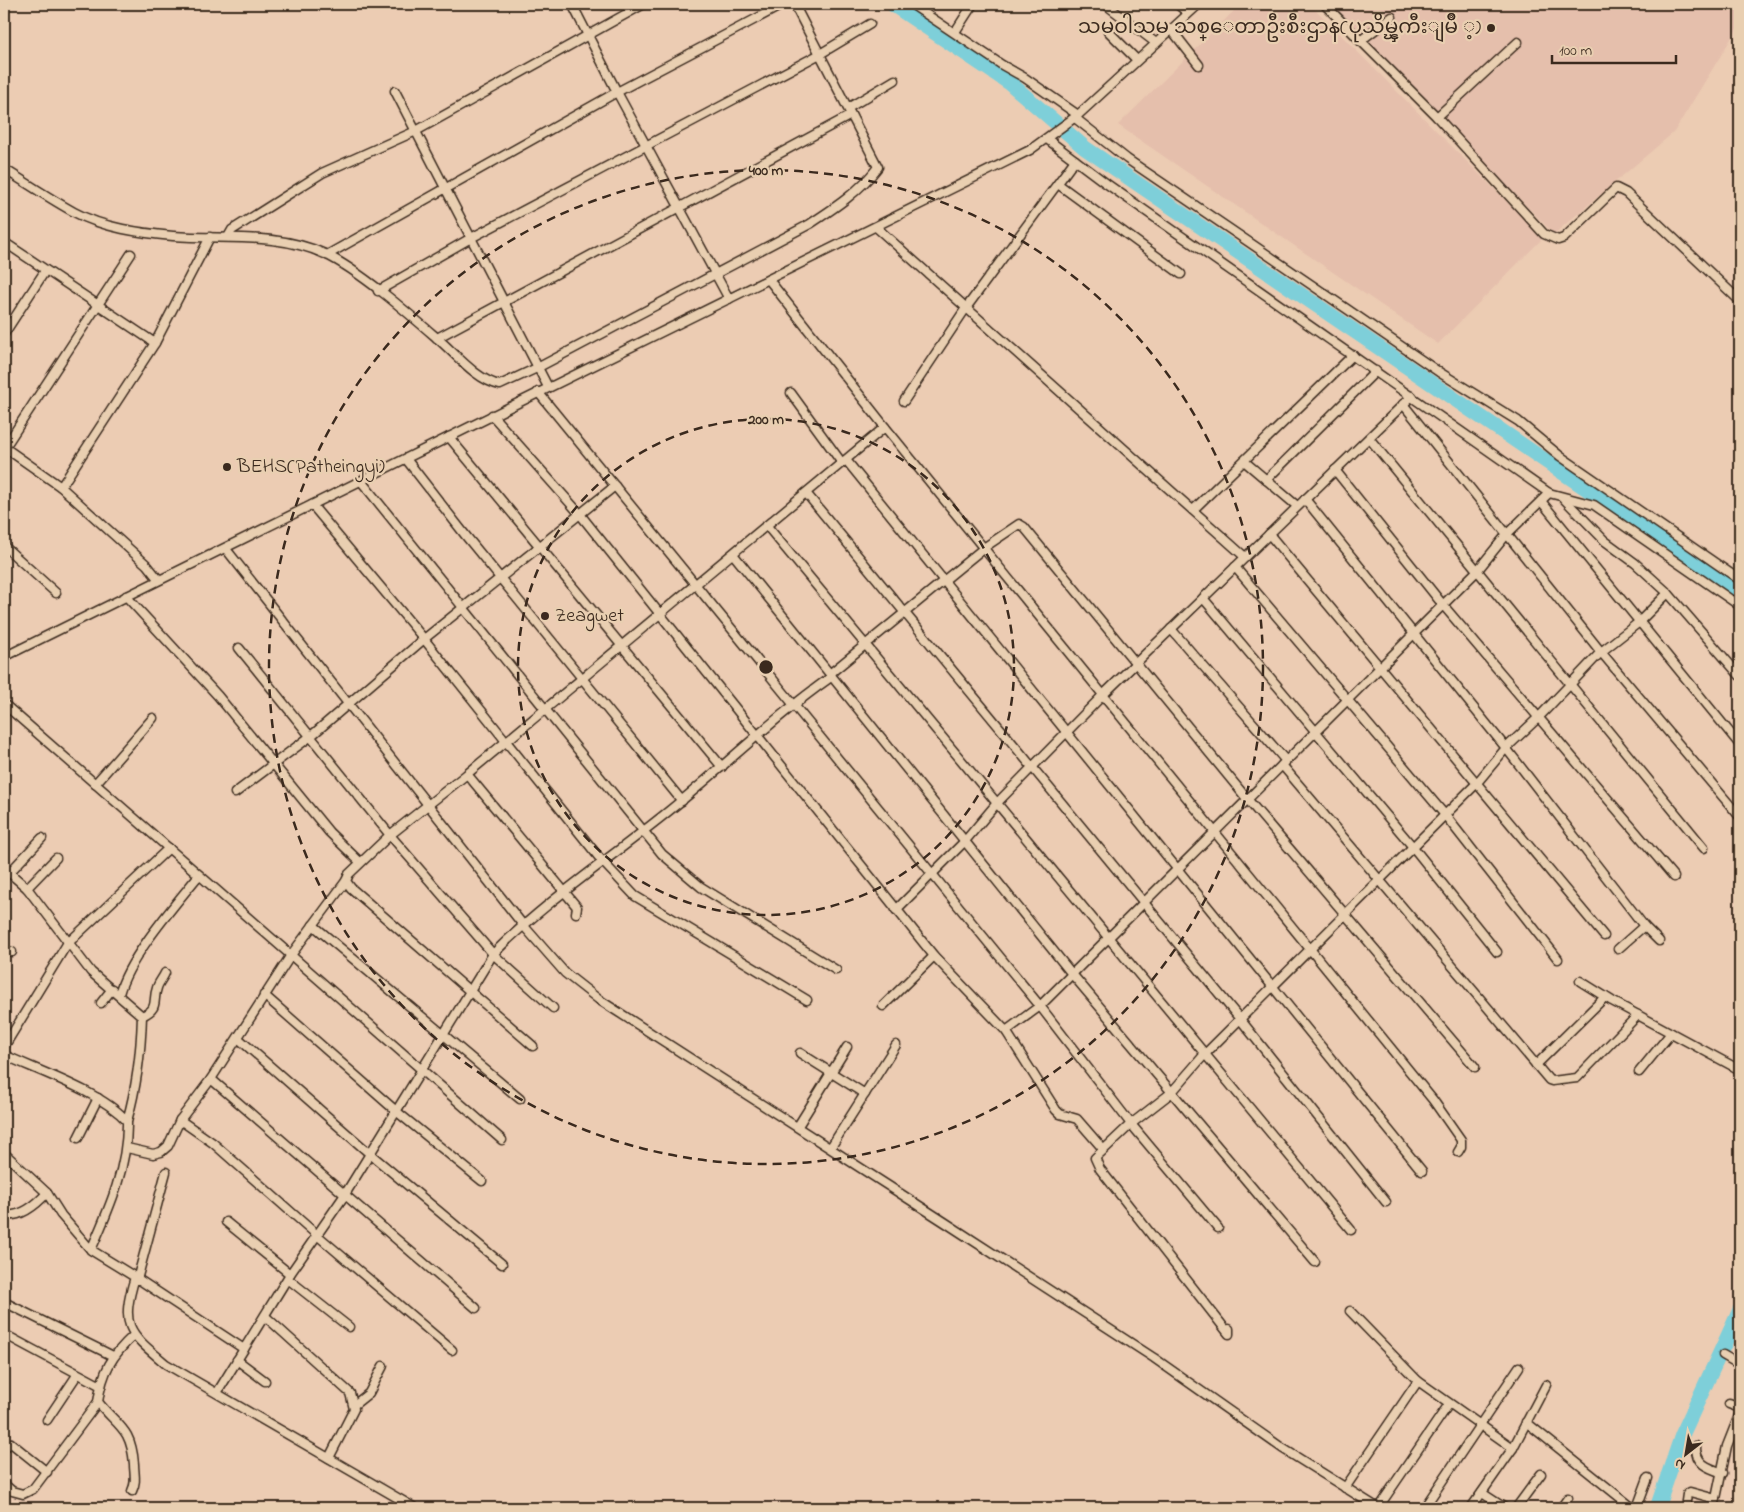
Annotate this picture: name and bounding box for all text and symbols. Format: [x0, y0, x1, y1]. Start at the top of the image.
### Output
place label: သမဝါသမ သစ္ေတာဦးစီးဌာန(ပုသိမ္ၾကီးျမိဳ ့) [1078, 12, 1481, 43]
marker: သမဝါသမ သစ္ေတာဦးစီးဌာန(ပုသိမ္ၾကီးျမိဳ ့) [1485, 22, 1497, 34]
scale bar [1552, 32, 1675, 64]
text: 100 m [1559, 40, 1592, 62]
text: 400 m [748, 160, 784, 182]
text: 200 m [747, 409, 784, 431]
place label: BEHS(Patheingyi) [236, 453, 385, 483]
marker: BEHS(Patheingyi) [221, 461, 233, 473]
place label: Zeagwet [555, 602, 624, 632]
marker: Zeagwet [539, 610, 551, 622]
centre of rings [757, 658, 775, 676]
north arrow [1662, 1430, 1712, 1480]
text: N [1671, 1452, 1690, 1475]

